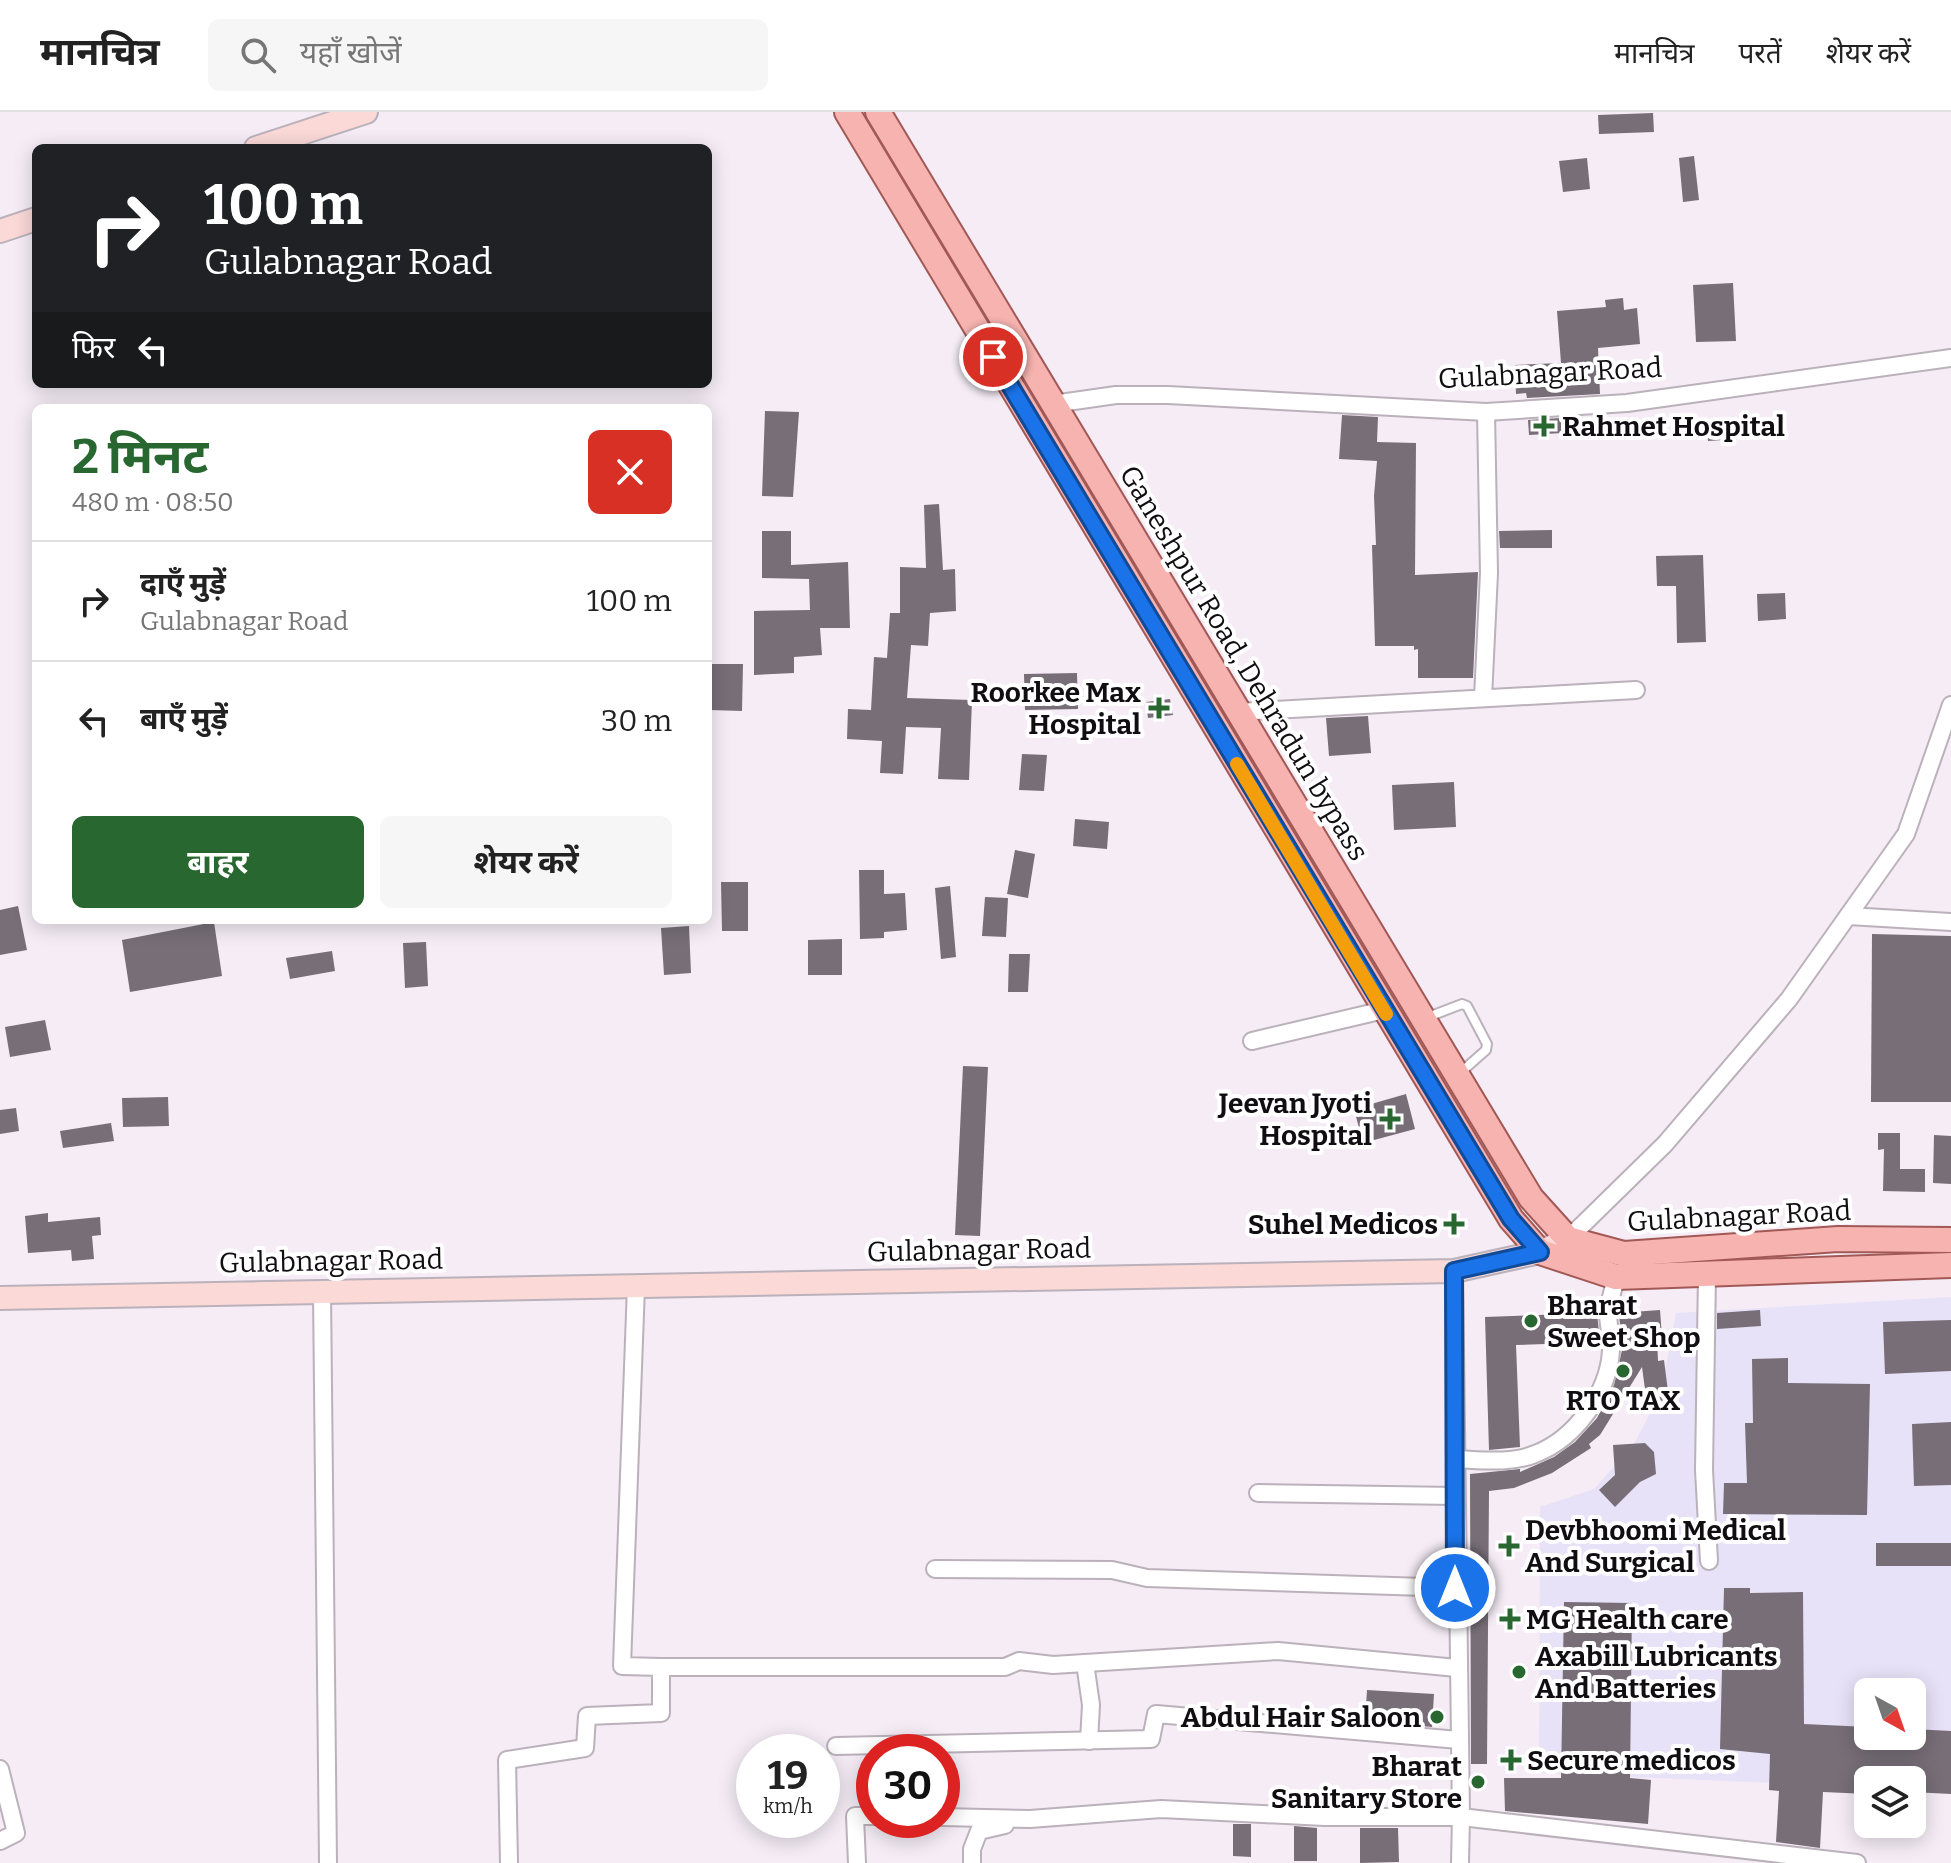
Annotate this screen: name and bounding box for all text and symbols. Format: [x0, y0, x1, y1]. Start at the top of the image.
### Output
search box [208, 19, 768, 91]
text: मानचित्र [40, 29, 160, 75]
icon: search [236, 33, 280, 77]
text: यहाँ खोजें [300, 35, 401, 71]
text: मानचित्र [1614, 37, 1694, 70]
text: परतें [1738, 37, 1782, 70]
text: शेयर करें [1826, 37, 1911, 70]
text: 100 m [204, 172, 363, 239]
icon: right [72, 176, 176, 280]
text: Gulabnagar Road [204, 240, 492, 284]
pin [959, 323, 1027, 391]
icon: left [131, 328, 175, 372]
text: फिर [72, 330, 115, 366]
icon: arrive [971, 335, 1015, 379]
street label: Gulabnagar Road [1437, 351, 1663, 395]
place label: Rahmet Hospital [1562, 410, 1785, 443]
marker: Rahmet Hospital [1533, 415, 1555, 437]
text: 2 मिनट [72, 428, 208, 486]
button: close [588, 430, 672, 514]
street label: Ganeshpur Road, Dehradun bypass [1113, 459, 1375, 867]
text: 480 m · 08:50 [72, 487, 234, 518]
text: दाएँ मुड़ें [140, 566, 226, 602]
icon: right [72, 579, 116, 623]
text: 100 m [587, 583, 672, 619]
text: Gulabnagar Road [140, 606, 348, 637]
place label: Roorkee Max Hospital [971, 676, 1141, 741]
marker: Roorkee Max Hospital [1148, 697, 1170, 719]
icon: left [72, 699, 116, 743]
text: बाएँ मुड़ें [140, 701, 228, 737]
text: 30 m [601, 703, 672, 739]
button: बाहर [72, 816, 364, 908]
button: शेयर करें [380, 816, 672, 908]
place label: Jeevan Jyoti Hospital [1217, 1087, 1372, 1152]
marker: Jeevan Jyoti Hospital [1379, 1108, 1401, 1130]
street label: Gulabnagar Road [1626, 1194, 1852, 1238]
place label: Suhel Medicos [1248, 1208, 1438, 1241]
marker: Suhel Medicos [1445, 1215, 1463, 1233]
street label: Gulabnagar Road [867, 1232, 1091, 1268]
street label: Gulabnagar Road [219, 1243, 443, 1279]
place label: Bharat Sweet Shop [1547, 1289, 1701, 1354]
marker: Bharat Sweet Shop [1522, 1312, 1540, 1330]
marker: RTO TAX [1614, 1362, 1632, 1380]
place label: RTO TAX [1566, 1384, 1680, 1417]
place label: Devbhoomi Medical And Surgical [1525, 1514, 1786, 1579]
marker: Devbhoomi Medical And Surgical [1500, 1537, 1518, 1555]
position arrow [1413, 1546, 1497, 1630]
place label: MG Health care [1526, 1603, 1729, 1636]
marker: MG Health care [1501, 1610, 1519, 1628]
place label: Axabill Lubricants And Batteries [1535, 1640, 1778, 1705]
marker: Axabill Lubricants And Batteries [1510, 1663, 1528, 1681]
north arrow [1854, 1678, 1926, 1750]
map controls [1854, 1678, 1926, 1838]
place label: Abdul Hair Saloon [1181, 1701, 1421, 1734]
marker: Abdul Hair Saloon [1428, 1708, 1446, 1726]
speed limit sign: 30 [856, 1734, 960, 1838]
place label: Secure medicos [1527, 1744, 1736, 1777]
place label: Bharat Sanitary Store [1271, 1750, 1462, 1815]
marker: Secure medicos [1502, 1751, 1520, 1769]
text: 19 [768, 1752, 808, 1800]
button: layers [1854, 1766, 1926, 1838]
marker: Bharat Sanitary Store [1469, 1773, 1487, 1791]
text: km/h [763, 1794, 813, 1818]

